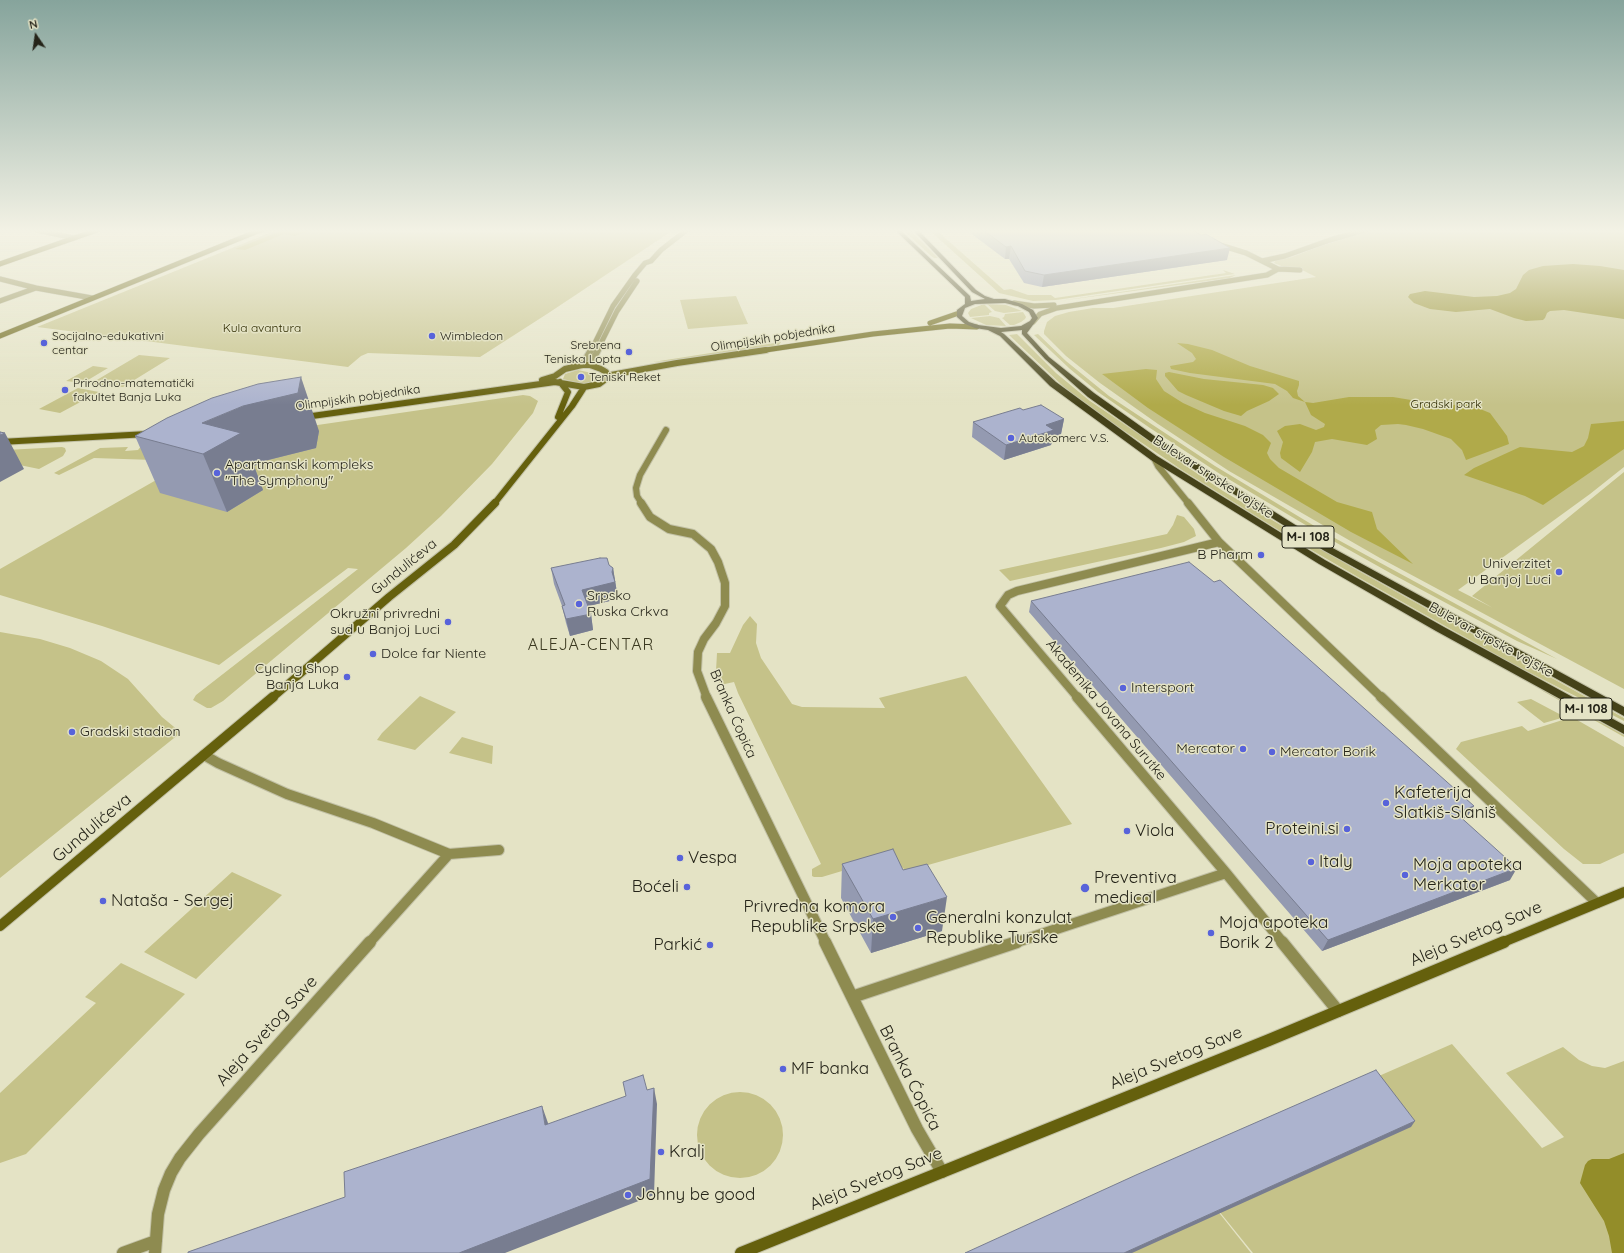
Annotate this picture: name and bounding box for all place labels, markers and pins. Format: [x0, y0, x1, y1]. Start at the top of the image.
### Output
place label: Socijalno-edukativni centar [52, 329, 164, 357]
place label: Wimbledon [440, 329, 503, 343]
marker: Wimbledon [427, 331, 437, 341]
marker: Socijalno-edukativni centar [39, 338, 49, 348]
place label: Srebrena Teniska Lopta [544, 338, 621, 366]
marker: Srebrena Teniska Lopta [624, 347, 634, 357]
place label: Teniski Reket [589, 370, 661, 384]
marker: Teniski Reket [576, 372, 586, 382]
place label: Prirodno-matematički fakultet Banja Luka [73, 376, 194, 404]
marker: Prirodno-matematički fakultet Banja Luka [60, 385, 70, 395]
place label: Autokomerc V.S. [1019, 431, 1109, 445]
marker: Autokomerc V.S. [1006, 433, 1016, 443]
place label: Apartmanski kompleks "The Symphony" [225, 457, 373, 490]
marker: Apartmanski kompleks "The Symphony" [212, 468, 222, 478]
place label: B Pharm [1197, 547, 1253, 563]
marker: B Pharm [1256, 550, 1266, 560]
place label: Univerzitet u Banjoj Luci [1468, 556, 1551, 588]
marker: Univerzitet u Banjoj Luci [1554, 567, 1564, 577]
place label: Srpsko Ruska Crkva [587, 588, 668, 620]
marker: Srpsko Ruska Crkva [574, 599, 584, 609]
place label: Okružni privredni sud u Banjoj Luci [330, 606, 440, 638]
marker: Okružni privredni sud u Banjoj Luci [443, 617, 453, 627]
place label: Dolce far Niente [381, 646, 486, 662]
marker: Dolce far Niente [368, 649, 378, 659]
place label: Cycling Shop Banja Luka [255, 661, 339, 694]
marker: Cycling Shop Banja Luka [342, 672, 352, 682]
place label: Intersport [1131, 680, 1194, 696]
marker: Intersport [1118, 683, 1128, 693]
place label: Gradski stadion [80, 724, 181, 740]
marker: Gradski stadion [67, 727, 77, 737]
place label: Mercator [1176, 741, 1235, 757]
marker: Mercator [1238, 744, 1248, 754]
place label: Mercator Borik [1280, 744, 1376, 760]
marker: Mercator Borik [1267, 747, 1277, 757]
place label: Kafeterija Slatkiš-Slaniš [1394, 783, 1496, 823]
marker: Kafeterija Slatkiš-Slaniš [1381, 798, 1391, 808]
place label: Proteini.si [1265, 819, 1339, 839]
place label: Viola [1135, 821, 1174, 841]
marker: Proteini.si [1342, 824, 1352, 834]
marker: Viola [1122, 826, 1132, 836]
place label: Vespa [688, 848, 737, 868]
place label: Italy [1319, 852, 1353, 872]
marker: Vespa [675, 853, 685, 863]
place label: Moja apoteka Merkator [1413, 855, 1522, 895]
marker: Italy [1306, 857, 1316, 867]
place label: Preventiva medical [1094, 868, 1177, 908]
marker: Moja apoteka Merkator [1400, 870, 1410, 880]
place label: Boćeli [632, 877, 679, 897]
marker: Boćeli [682, 882, 692, 892]
marker: Preventiva medical [1079, 882, 1091, 894]
place label: Nataša - Sergej [111, 891, 234, 911]
marker: Nataša - Sergej [98, 896, 108, 906]
place label: Privredna komora Republike Srpske [743, 897, 885, 937]
place label: Generalni konzulat Republike Turske [926, 908, 1072, 948]
marker: Privredna komora Republike Srpske [888, 912, 898, 922]
place label: Moja apoteka Borik 2 [1219, 913, 1328, 953]
marker: Generalni konzulat Republike Turske [913, 923, 923, 933]
marker: Moja apoteka Borik 2 [1206, 928, 1216, 938]
place label: Parkić [654, 935, 702, 955]
marker: Parkić [705, 940, 715, 950]
place label: MF banka [791, 1059, 869, 1079]
marker: MF banka [778, 1064, 788, 1074]
place label: Kralj [669, 1142, 705, 1162]
marker: Kralj [656, 1147, 666, 1157]
place label: Johny be good [636, 1185, 755, 1205]
marker: Johny be good [623, 1190, 633, 1200]

